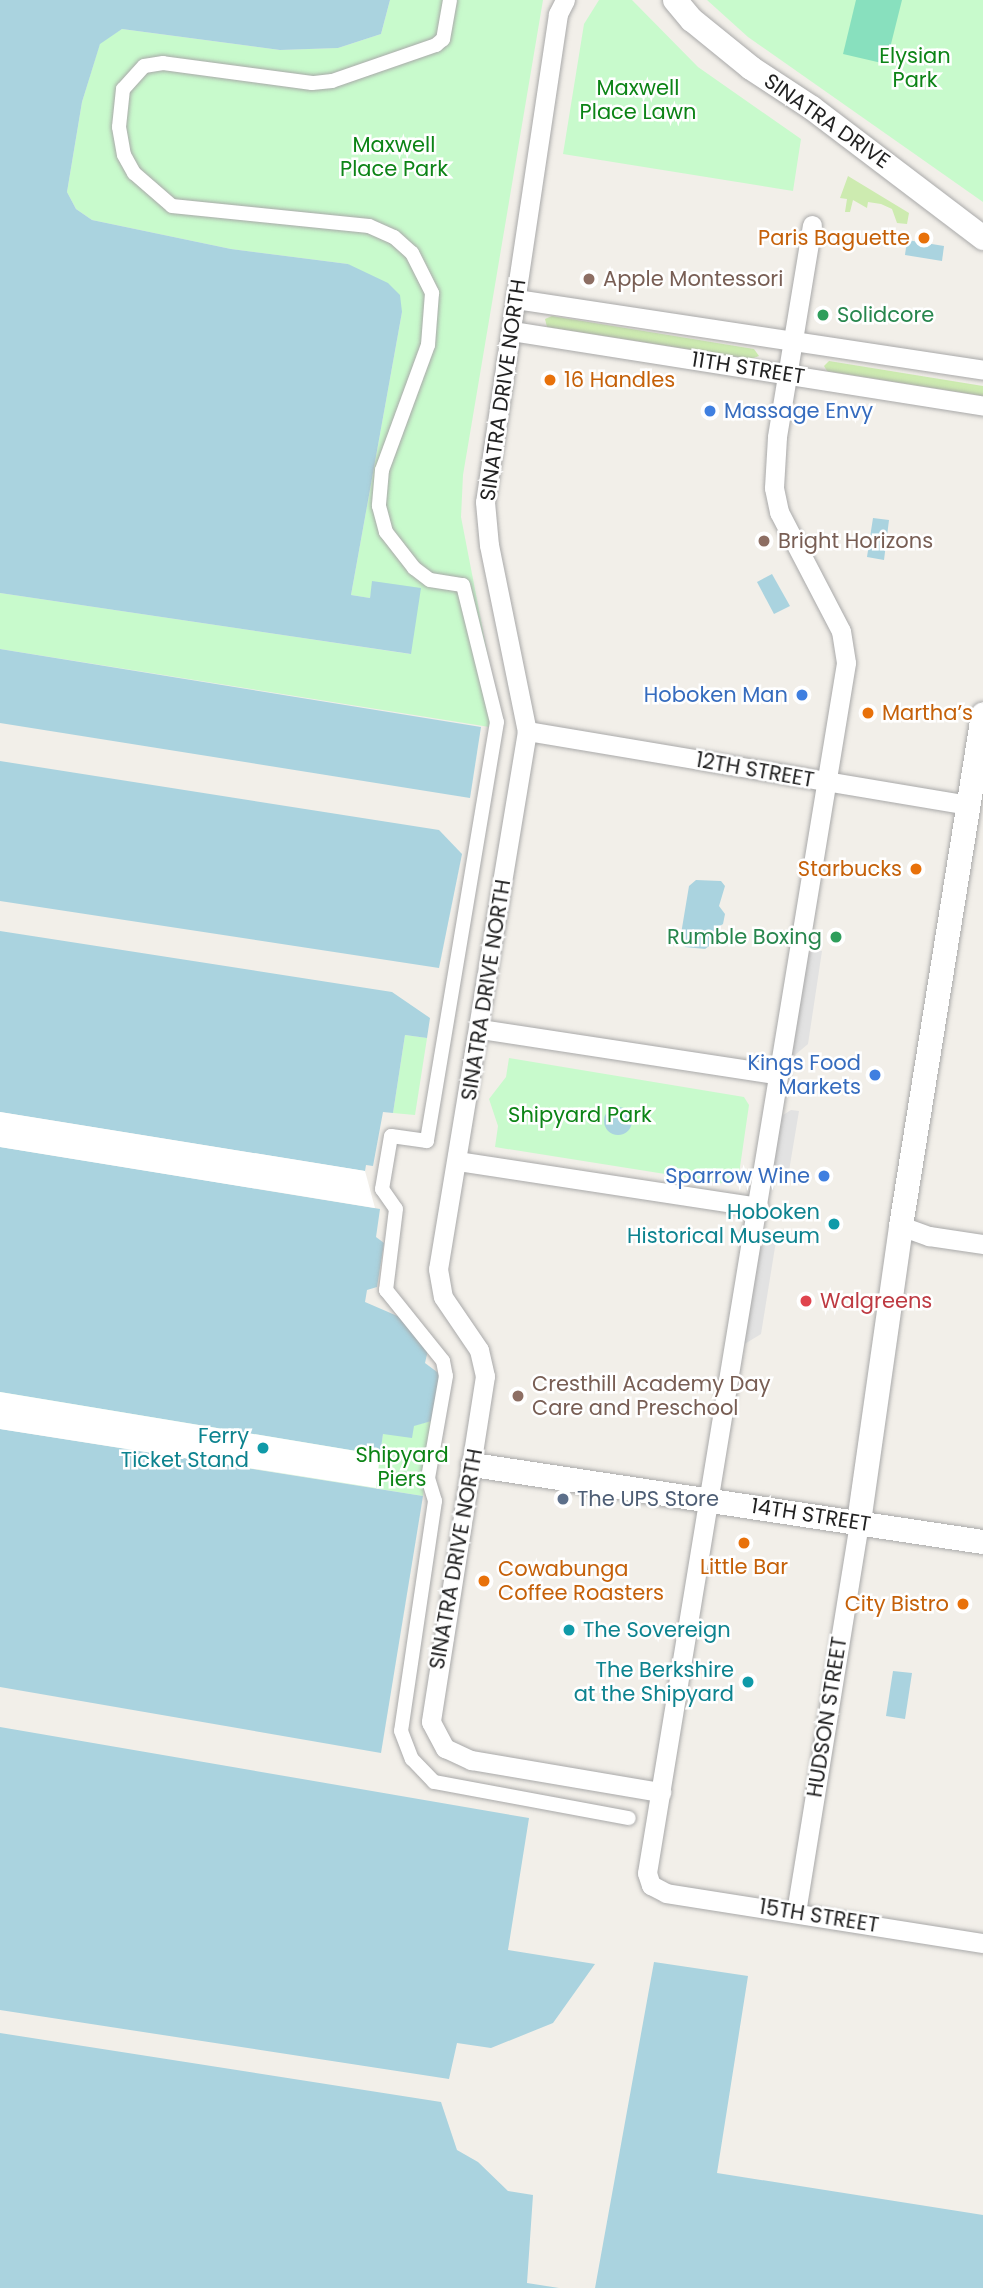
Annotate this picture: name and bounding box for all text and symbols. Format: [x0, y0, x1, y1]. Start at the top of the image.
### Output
park label: Elysian Park [879, 43, 951, 93]
street label: SINATRA DRIVE [759, 68, 895, 174]
park label: Maxwell Place Lawn [580, 75, 696, 125]
park label: Maxwell Place Park [340, 132, 448, 182]
place label: Paris Baguette [758, 225, 910, 251]
marker: Paris Baguette [916, 230, 932, 246]
place label: Apple Montessori [603, 266, 783, 292]
marker: Apple Montessori [581, 271, 597, 287]
street label: SINATRA DRIVE NORTH [475, 278, 531, 502]
place label: Solidcore [837, 302, 934, 328]
marker: Solidcore [815, 307, 831, 323]
street label: 11TH STREET [690, 347, 806, 389]
place label: 16 Handles [564, 367, 675, 393]
marker: 16 Handles [542, 372, 558, 388]
place label: Massage Envy [724, 398, 873, 424]
marker: Massage Envy [702, 403, 718, 419]
place label: Bright Horizons [778, 528, 933, 554]
marker: Bright Horizons [756, 533, 772, 549]
place label: Hoboken Man [644, 682, 788, 708]
marker: Hoboken Man [794, 687, 810, 703]
place label: Martha’s [882, 700, 973, 726]
marker: Martha’s [860, 705, 876, 721]
street label: 12TH STREET [694, 747, 816, 793]
place label: Starbucks [798, 856, 902, 882]
marker: Starbucks [908, 861, 924, 877]
street label: SINATRA DRIVE NORTH [456, 878, 516, 1102]
place label: Rumble Boxing [667, 924, 822, 950]
marker: Rumble Boxing [828, 929, 844, 945]
place label: Kings Food Markets [747, 1050, 861, 1100]
marker: Kings Food Markets [867, 1067, 883, 1083]
park label: Shipyard Park [508, 1102, 652, 1128]
place label: Sparrow Wine [665, 1163, 810, 1189]
marker: Sparrow Wine [816, 1168, 832, 1184]
place label: Hoboken Historical Museum [627, 1199, 820, 1249]
marker: Hoboken Historical Museum [826, 1216, 842, 1232]
place label: Walgreens [820, 1288, 932, 1314]
marker: Walgreens [798, 1293, 814, 1309]
place label: Cresthill Academy Day Care and Preschool [532, 1371, 770, 1421]
marker: Cresthill Academy Day Care and Preschool [510, 1388, 526, 1404]
place label: Ferry Ticket Stand [121, 1423, 249, 1473]
marker: Ferry Ticket Stand [255, 1440, 271, 1456]
park label: Shipyard Piers [355, 1442, 449, 1492]
street label: SINATRA DRIVE NORTH [424, 1447, 488, 1671]
place label: The UPS Store [577, 1486, 719, 1512]
marker: The UPS Store [555, 1491, 571, 1507]
street label: 14TH STREET [749, 1493, 873, 1537]
marker: Little Bar [736, 1535, 752, 1551]
place label: Little Bar [700, 1554, 788, 1580]
place label: Cowabunga Coffee Roasters [498, 1556, 664, 1606]
marker: Cowabunga Coffee Roasters [476, 1573, 492, 1589]
place label: City Bistro [845, 1591, 949, 1617]
marker: City Bistro [955, 1596, 971, 1612]
place label: The Sovereign [583, 1617, 731, 1643]
marker: The Sovereign [561, 1622, 577, 1638]
street label: HUDSON STREET [802, 1635, 852, 1799]
place label: The Berkshire at the Shipyard [574, 1657, 734, 1707]
marker: The Berkshire at the Shipyard [740, 1674, 756, 1690]
street label: 15TH STREET [757, 1894, 881, 1938]

